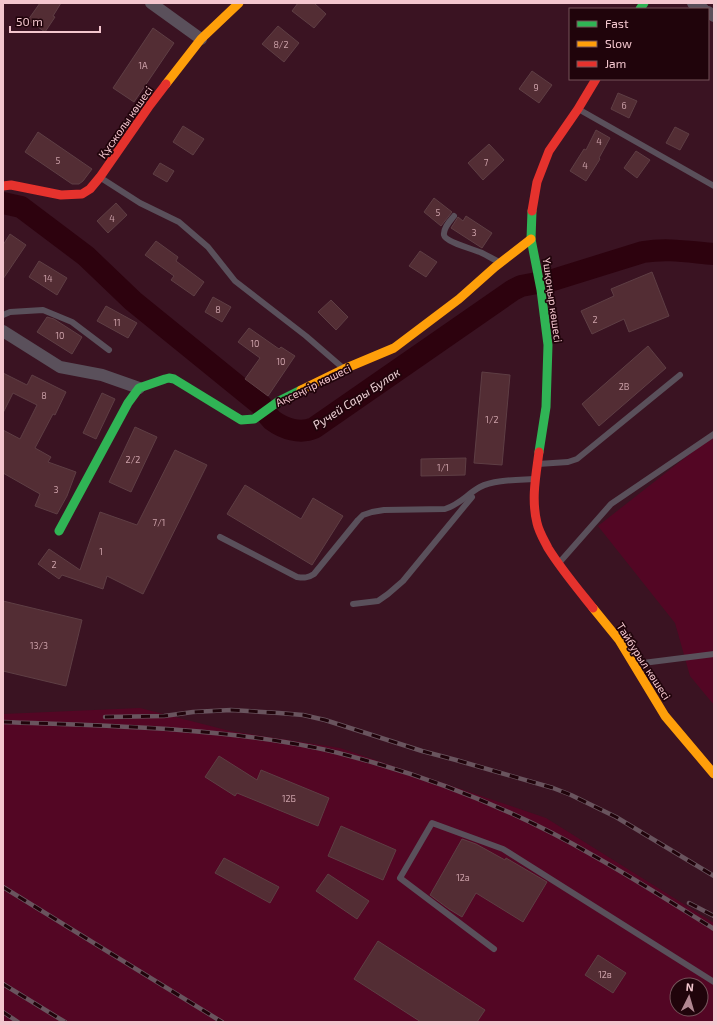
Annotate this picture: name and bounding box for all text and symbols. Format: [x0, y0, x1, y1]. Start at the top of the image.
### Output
scale bar [10, 8, 100, 34]
legend [569, 8, 709, 80]
text: 50 m [16, 14, 43, 28]
text: Fast [605, 16, 629, 30]
text: Slow [605, 36, 632, 50]
house number: 8/2 [273, 39, 289, 50]
text: Jam [605, 56, 626, 70]
house number: 1А [138, 60, 148, 71]
house number: 9 [533, 82, 539, 93]
street label: Құсжолы көшесі [95, 83, 155, 161]
house number: 6 [621, 100, 627, 111]
house number: 4 [596, 136, 602, 147]
house number: 5 [56, 155, 61, 166]
house number: 7 [484, 157, 489, 168]
house number: 4 [582, 160, 588, 171]
house number: 5 [436, 207, 441, 218]
house number: 4 [109, 213, 115, 224]
house number: 3 [471, 227, 477, 238]
street label: Үшқоңыр көшесі [541, 257, 565, 343]
house number: 14 [43, 273, 53, 284]
house number: 8 [215, 304, 221, 315]
house number: 2 [592, 314, 598, 325]
house number: 11 [113, 317, 121, 328]
house number: 10 [55, 330, 65, 341]
house number: 10 [250, 338, 260, 349]
house number: 10 [276, 356, 286, 367]
street label: Ақсеңгір көшесі [273, 361, 353, 409]
water label: Ручей Сары Булак [310, 364, 403, 431]
house number: 2В [619, 381, 630, 392]
house number: 8 [41, 390, 47, 401]
house number: 1/2 [485, 414, 499, 425]
house number: 2/2 [126, 454, 140, 465]
house number: 1/1 [437, 462, 449, 473]
house number: 3 [53, 484, 59, 495]
house number: 7/1 [153, 517, 165, 528]
house number: 1 [99, 546, 103, 557]
house number: 2 [51, 559, 57, 570]
street label: Тайбурыл көшесі [613, 620, 674, 702]
house number: 13/3 [30, 640, 48, 651]
house number: 12Б [282, 793, 296, 804]
house number: 12а [456, 872, 470, 883]
house number: 12в [598, 969, 612, 980]
north arrow [669, 977, 709, 1017]
text: N [685, 980, 694, 993]

